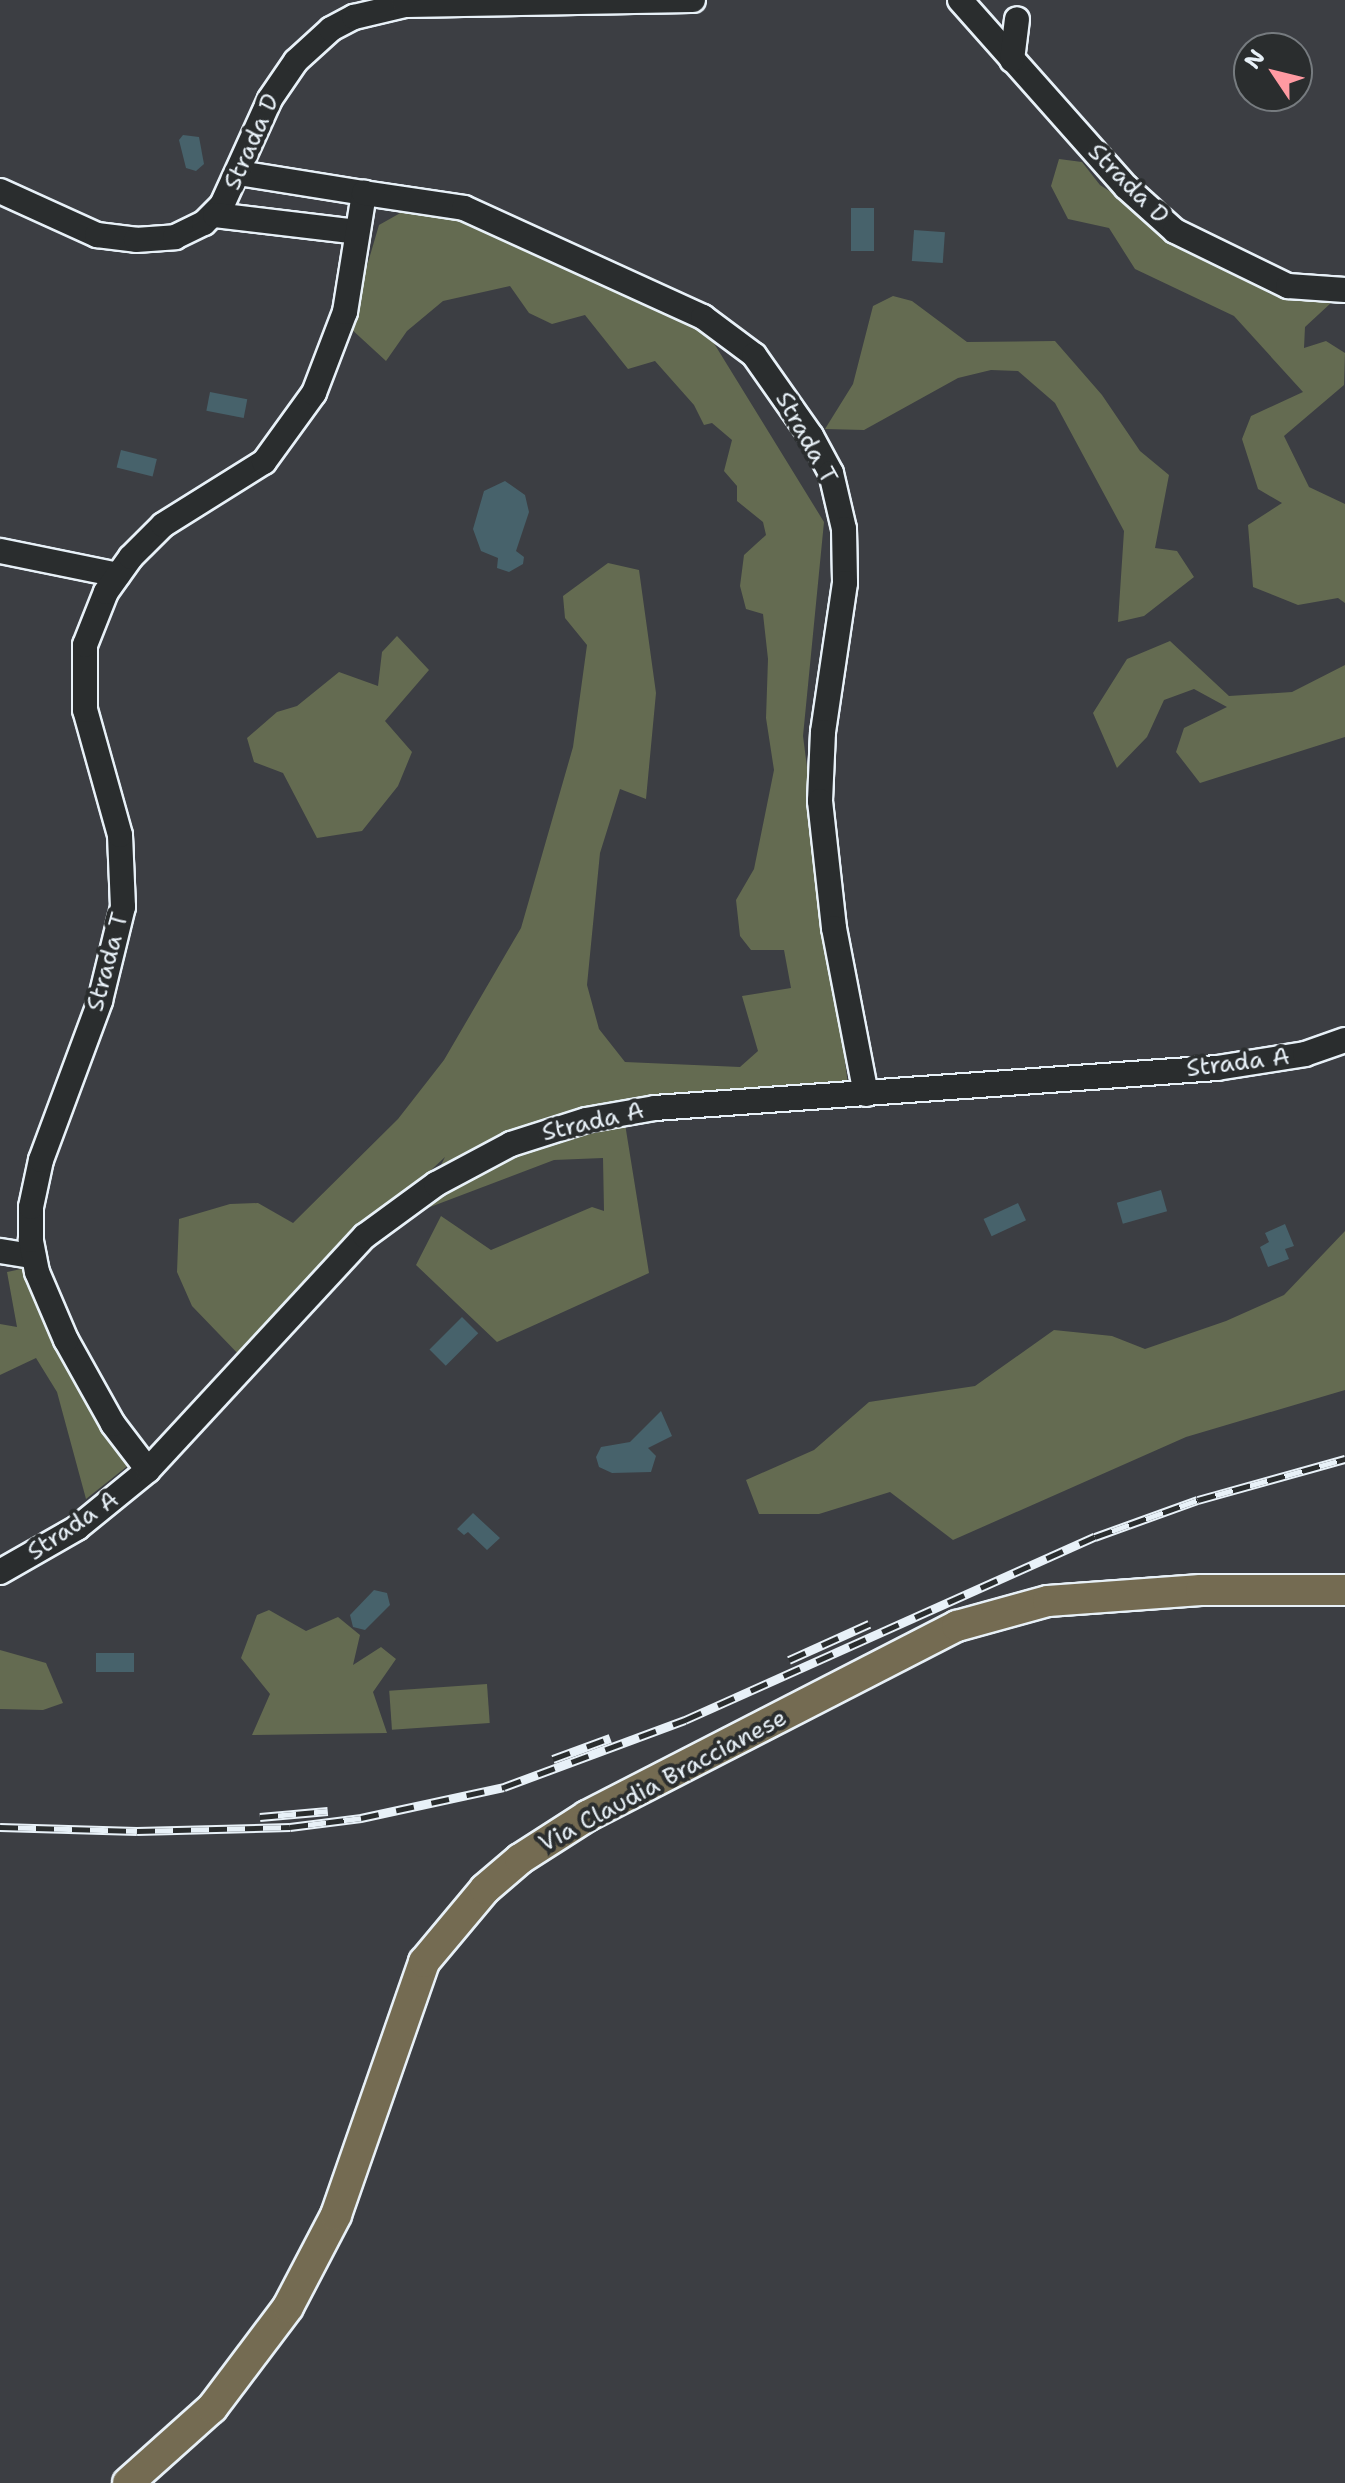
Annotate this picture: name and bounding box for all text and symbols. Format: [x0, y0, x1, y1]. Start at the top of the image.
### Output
north arrow [1233, 32, 1313, 112]
text: N [1238, 44, 1271, 75]
street label: Strada D [218, 90, 286, 194]
street label: Strada D [1082, 138, 1174, 230]
street label: Strada T [769, 387, 843, 489]
street label: Strada T [81, 909, 135, 1015]
street label: Strada A [1185, 1042, 1291, 1084]
street label: Strada A [539, 1096, 647, 1148]
street label: Strada A [22, 1485, 124, 1567]
street label: Via Claudia Braccianese [534, 1703, 792, 1859]

